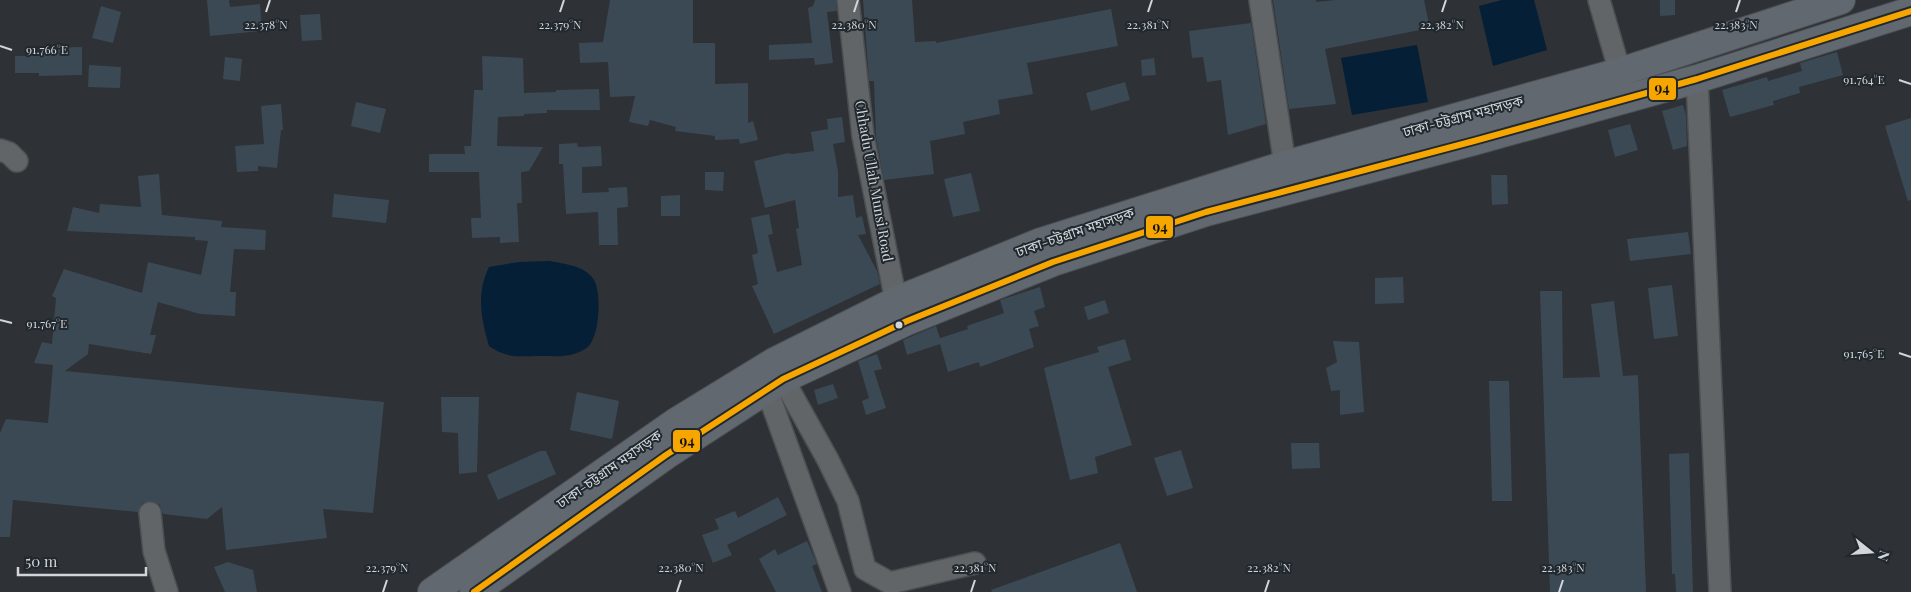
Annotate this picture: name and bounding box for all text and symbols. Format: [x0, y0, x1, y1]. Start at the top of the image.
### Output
text: 22.378°N [244, 16, 288, 32]
text: 22.379°N [539, 16, 582, 32]
text: 22.380°N [831, 16, 877, 32]
text: 22.381°N [1127, 16, 1170, 32]
text: 22.382°N [1420, 16, 1465, 32]
text: 22.383°N [1714, 16, 1758, 32]
text: 91.766°E [26, 41, 68, 57]
text: 91.764°E [1843, 71, 1885, 87]
line badge: 94 [1648, 77, 1677, 101]
text: 94 [1654, 78, 1670, 97]
street label: ঢাকা-চট্টগ্রাম মহাসড়ক [1400, 90, 1526, 141]
street label: Chhadu Ullah Munsi Road [851, 99, 898, 263]
street label: ঢাকা-চট্টগ্রাম মহাসড়ক [1012, 202, 1137, 261]
line badge: 94 [1145, 215, 1174, 239]
text: 94 [1152, 217, 1168, 236]
text: 91.767°E [27, 315, 67, 331]
unlabelled marker [894, 320, 904, 330]
text: 91.765°E [1844, 345, 1884, 361]
street label: ঢাকা-চট্টগ্রাম মহাসড়ক [552, 425, 666, 513]
line badge: 94 [672, 429, 701, 453]
text: 94 [679, 431, 695, 450]
north arrow [1846, 527, 1896, 577]
scale bar [18, 544, 145, 576]
text: N [1873, 548, 1894, 564]
text: 50 m [25, 551, 58, 571]
text: 22.379°N [366, 559, 409, 575]
text: 22.380°N [658, 559, 704, 575]
text: 22.381°N [954, 559, 997, 575]
text: 22.382°N [1247, 559, 1292, 575]
text: 22.383°N [1541, 559, 1585, 575]

